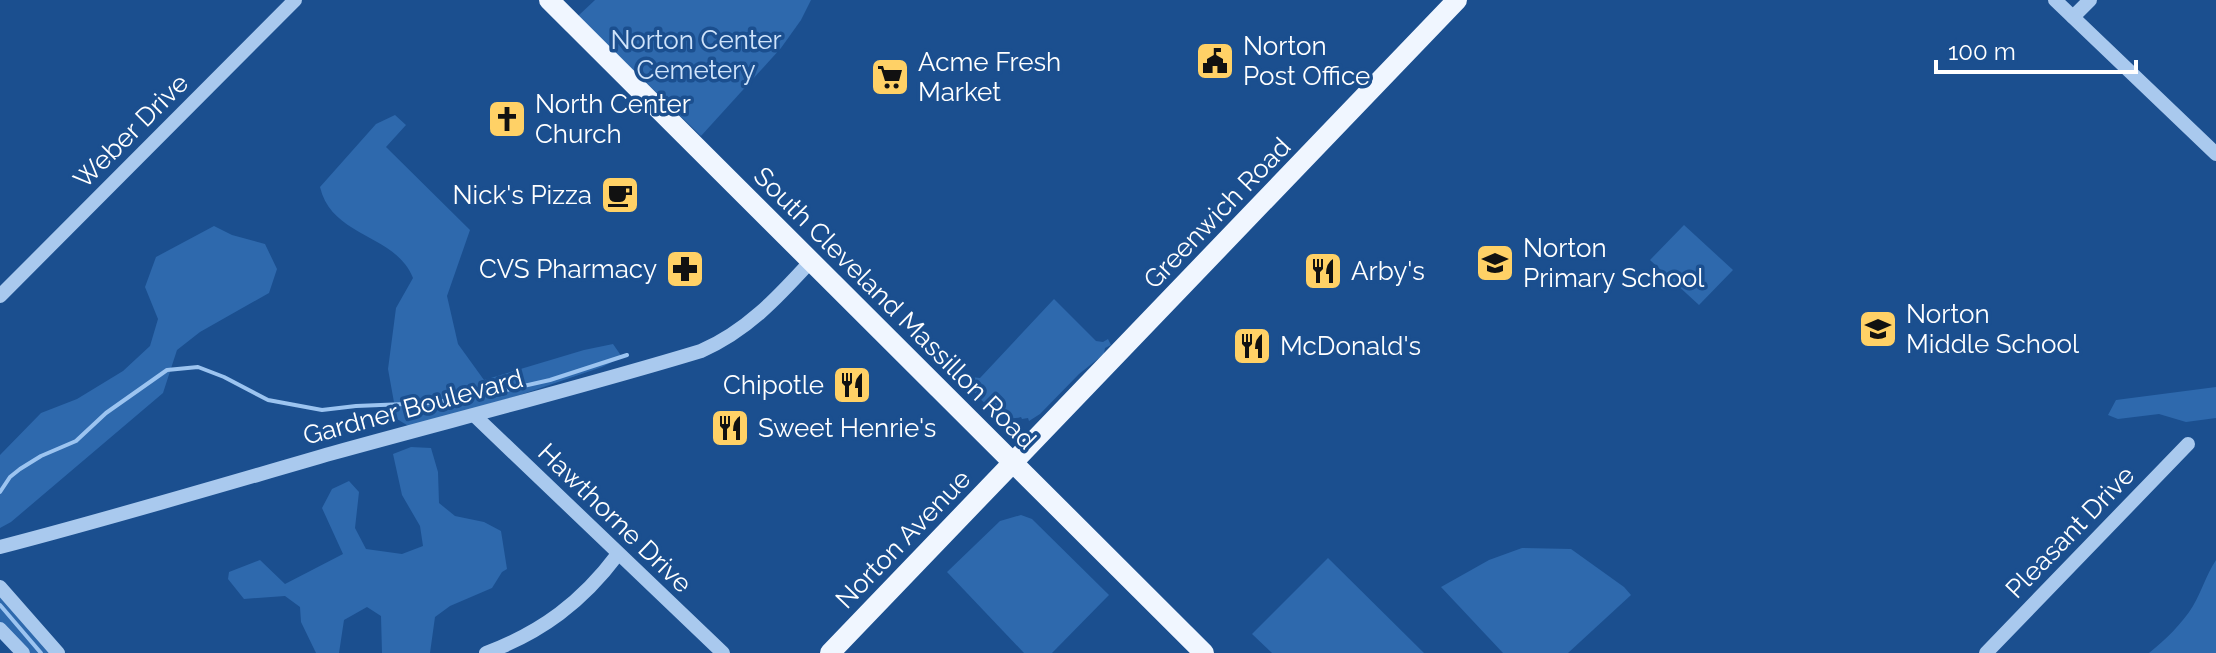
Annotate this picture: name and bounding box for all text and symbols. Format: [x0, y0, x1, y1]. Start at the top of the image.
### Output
scale bar [1936, 24, 2136, 74]
park label: Norton Center Cemetery [610, 25, 782, 85]
place label: Norton Post Office [1243, 31, 1370, 91]
text: 100 m [1948, 37, 2016, 66]
public building icon: Norton Post Office [1194, 40, 1236, 82]
place label: Acme Fresh Market [918, 47, 1061, 107]
supermarket icon: Acme Fresh Market [869, 56, 911, 98]
street label: Weber Drive [68, 68, 194, 194]
place label: North Center Church [535, 89, 691, 149]
church icon: North Center Church [486, 98, 528, 140]
street label: Greenwich Road [1137, 131, 1297, 295]
street label: South Cleveland Massillon Road [748, 161, 1042, 455]
cafe icon: Nick's Pizza [599, 174, 641, 216]
place label: Nick's Pizza [453, 180, 592, 210]
place label: Norton Primary School [1523, 233, 1705, 293]
school or university icon: Norton Primary School [1474, 242, 1516, 284]
pharmacy icon: CVS Pharmacy [664, 248, 706, 290]
restaurant icon: Arby's [1302, 250, 1344, 292]
place label: CVS Pharmacy [479, 254, 657, 284]
place label: Arby's [1351, 256, 1425, 286]
place label: Norton Middle School [1906, 299, 2080, 359]
school or university icon: Norton Middle School [1857, 308, 1899, 350]
restaurant icon: McDonald's [1231, 325, 1273, 367]
place label: McDonald's [1280, 331, 1421, 361]
street label: Gardner Boulevard [300, 363, 526, 451]
restaurant icon: Chipotle [831, 364, 873, 406]
place label: Chipotle [723, 370, 824, 400]
restaurant icon: Sweet Henrie's [709, 407, 751, 449]
place label: Sweet Henrie's [758, 413, 936, 443]
street label: Hawthorne Drive [532, 437, 698, 599]
street label: Pleasant Drive [2000, 460, 2140, 604]
street label: Norton Avenue [829, 464, 977, 614]

